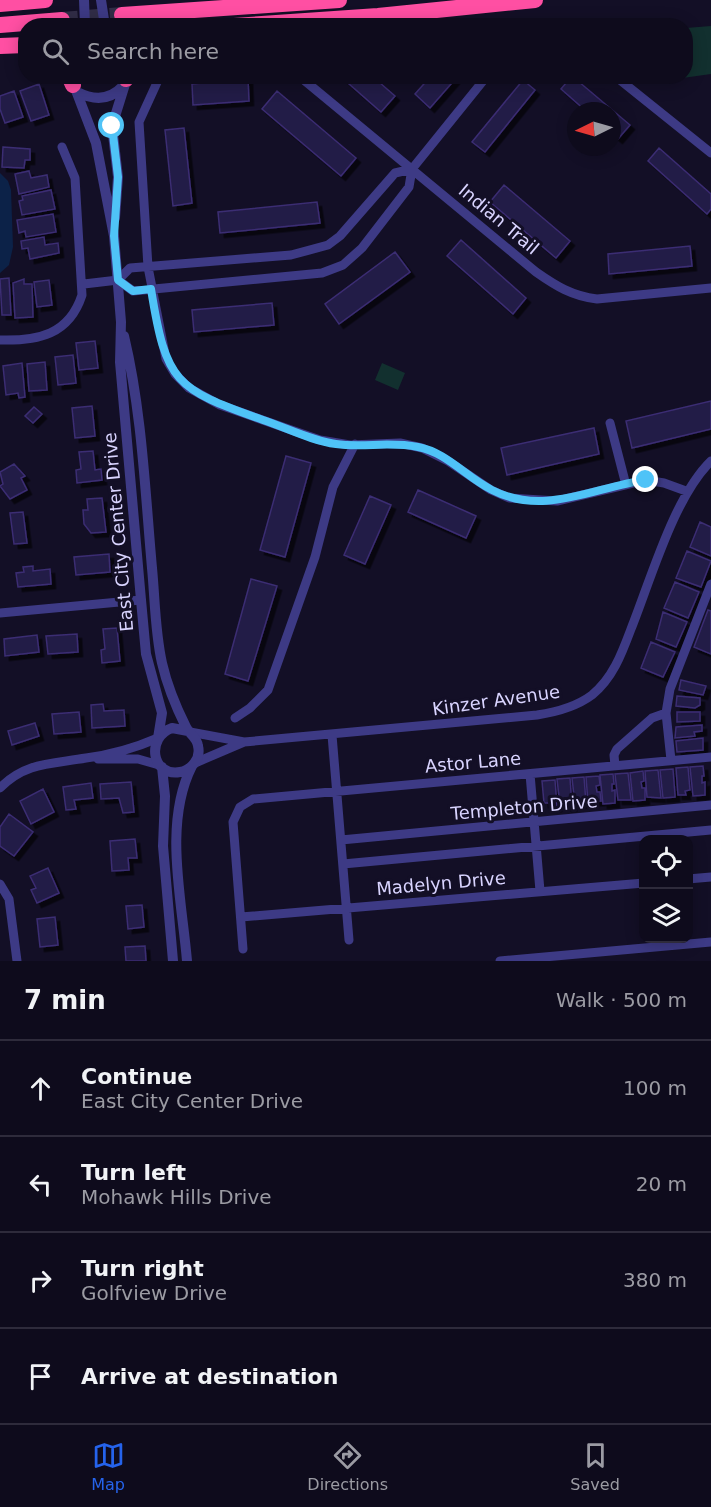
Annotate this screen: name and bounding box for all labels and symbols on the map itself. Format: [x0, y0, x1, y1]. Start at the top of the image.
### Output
north arrow [567, 102, 621, 156]
route start [98, 112, 124, 138]
street label: Indian Trail [455, 179, 543, 259]
street label: East City Center Drive [99, 432, 137, 632]
route end [632, 466, 658, 492]
street label: Kinzer Avenue [431, 681, 561, 719]
street label: Astor Lane [424, 747, 522, 777]
street label: Templeton Drive [449, 790, 598, 824]
street label: Madelyn Drive [375, 867, 507, 899]

